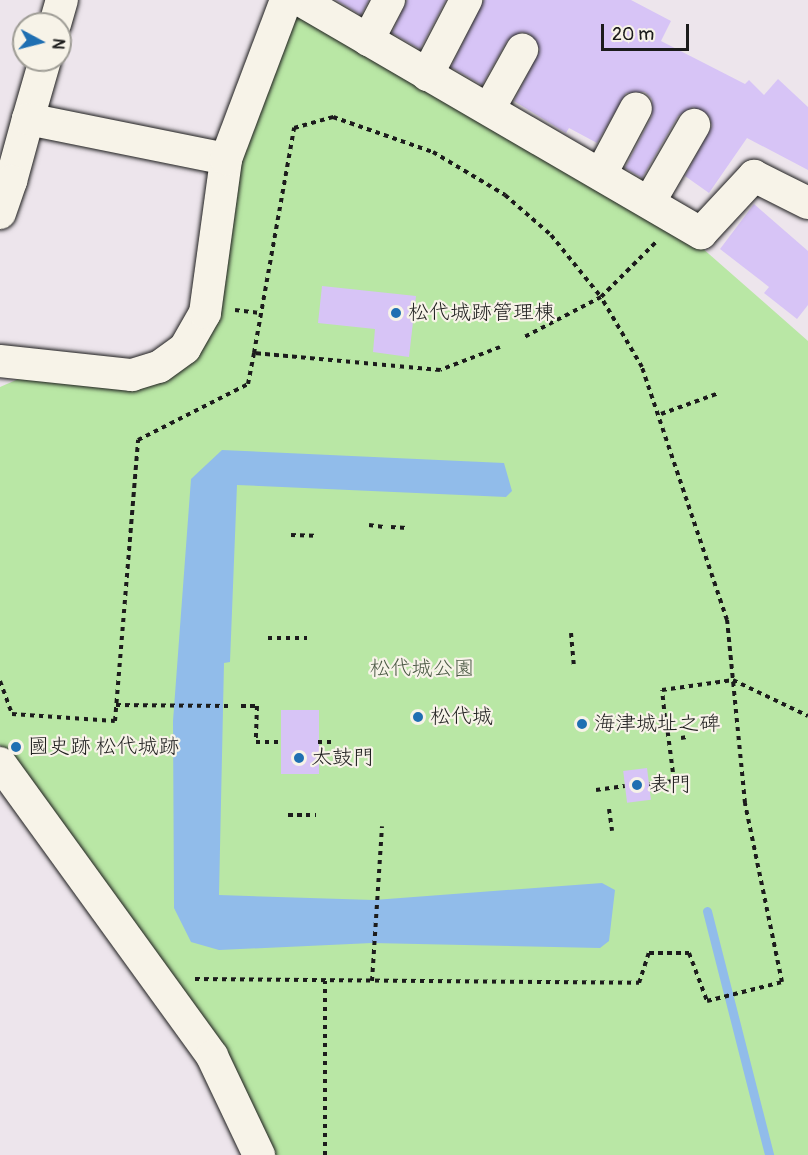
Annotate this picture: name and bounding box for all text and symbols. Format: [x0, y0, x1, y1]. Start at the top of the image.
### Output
north arrow [12, 12, 72, 72]
scale bar [604, 12, 692, 50]
text: 20 m [612, 23, 654, 46]
text: N [47, 37, 68, 51]
place label: 松代城跡管理棟 [408, 300, 555, 326]
marker: 松代城跡管理棟 [389, 306, 403, 320]
park label: 松代城公園 [370, 656, 474, 682]
place label: 松代城 [430, 704, 493, 730]
marker: 松代城 [411, 710, 425, 724]
place label: 海津城址之碑 [594, 711, 720, 737]
marker: 海津城址之碑 [575, 717, 589, 731]
place label: 國史跡 松代城跡 [28, 734, 180, 760]
marker: 國史跡 松代城跡 [9, 740, 23, 754]
place label: 太鼓門 [311, 745, 374, 771]
marker: 太鼓門 [292, 751, 306, 765]
place label: 表門 [649, 772, 691, 798]
marker: 表門 [630, 778, 644, 792]

